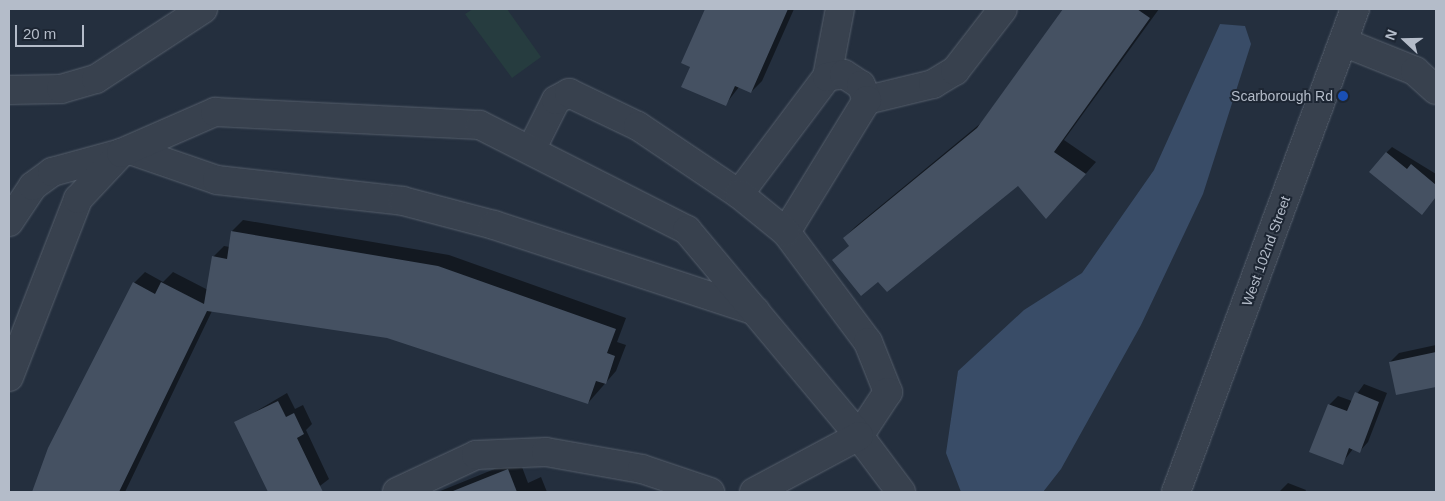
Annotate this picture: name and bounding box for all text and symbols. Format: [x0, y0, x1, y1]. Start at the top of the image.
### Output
scale bar [18, 15, 86, 47]
north arrow [1380, 15, 1430, 65]
text: 20 m [23, 25, 56, 42]
text: N [1382, 27, 1400, 42]
place label: Scarborough Rd [1231, 88, 1333, 104]
marker: Scarborough Rd [1337, 90, 1349, 102]
street label: West 102nd Street [1238, 194, 1294, 308]

